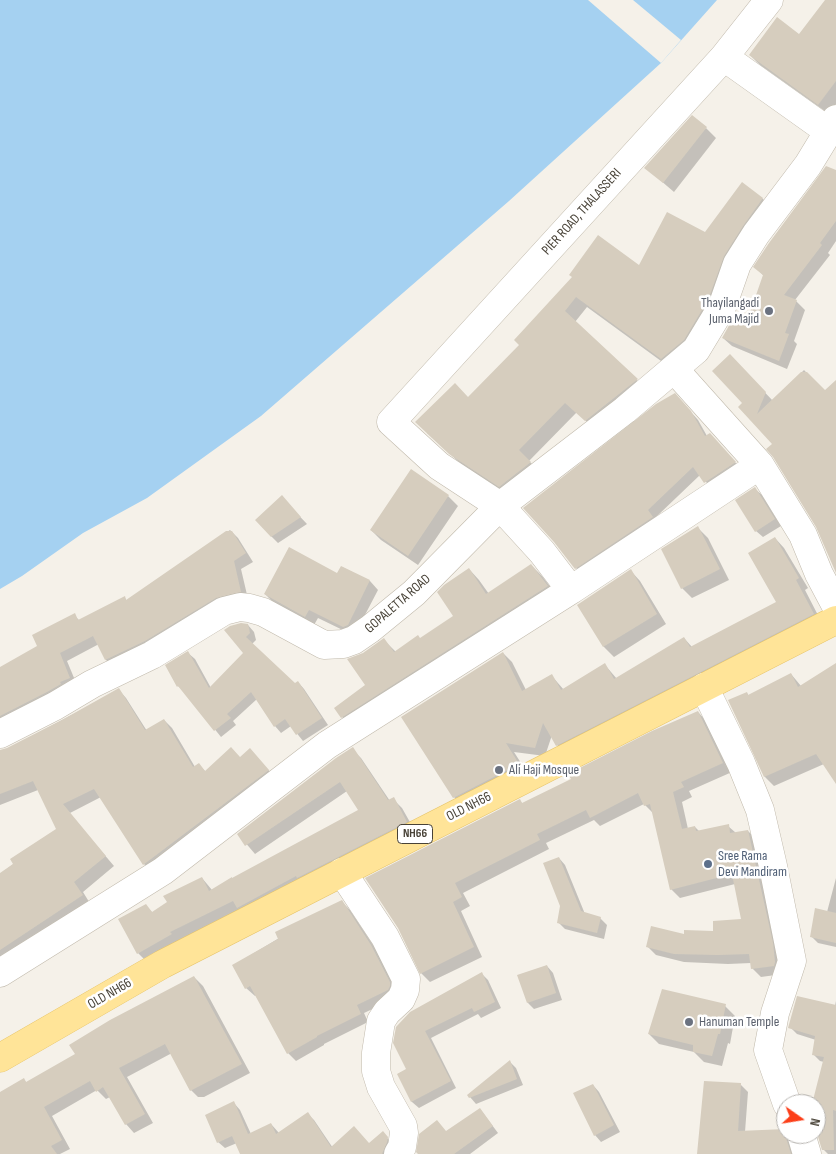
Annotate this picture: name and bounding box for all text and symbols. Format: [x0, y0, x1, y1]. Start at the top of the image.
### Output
street label: PIER ROAD, THALASSERI [539, 165, 625, 259]
place label: Thayilangadi Juma Majid [701, 295, 759, 328]
marker: Thayilangadi Juma Majid [763, 305, 775, 317]
street label: GOPALETTA ROAD [362, 571, 434, 637]
place label: Ali Haji Mosque [509, 762, 579, 778]
marker: Ali Haji Mosque [493, 764, 505, 776]
street label: OLD NH66 [444, 789, 494, 825]
road number: NH66 [398, 824, 432, 844]
place label: Sree Rama Devi Mandiram [718, 848, 787, 880]
marker: Sree Rama Devi Mandiram [702, 858, 714, 870]
street label: OLD NH66 [85, 975, 135, 1013]
place label: Hanuman Temple [699, 1014, 779, 1030]
marker: Hanuman Temple [683, 1016, 695, 1028]
north arrow [776, 1094, 826, 1144]
text: N [806, 1117, 824, 1128]

